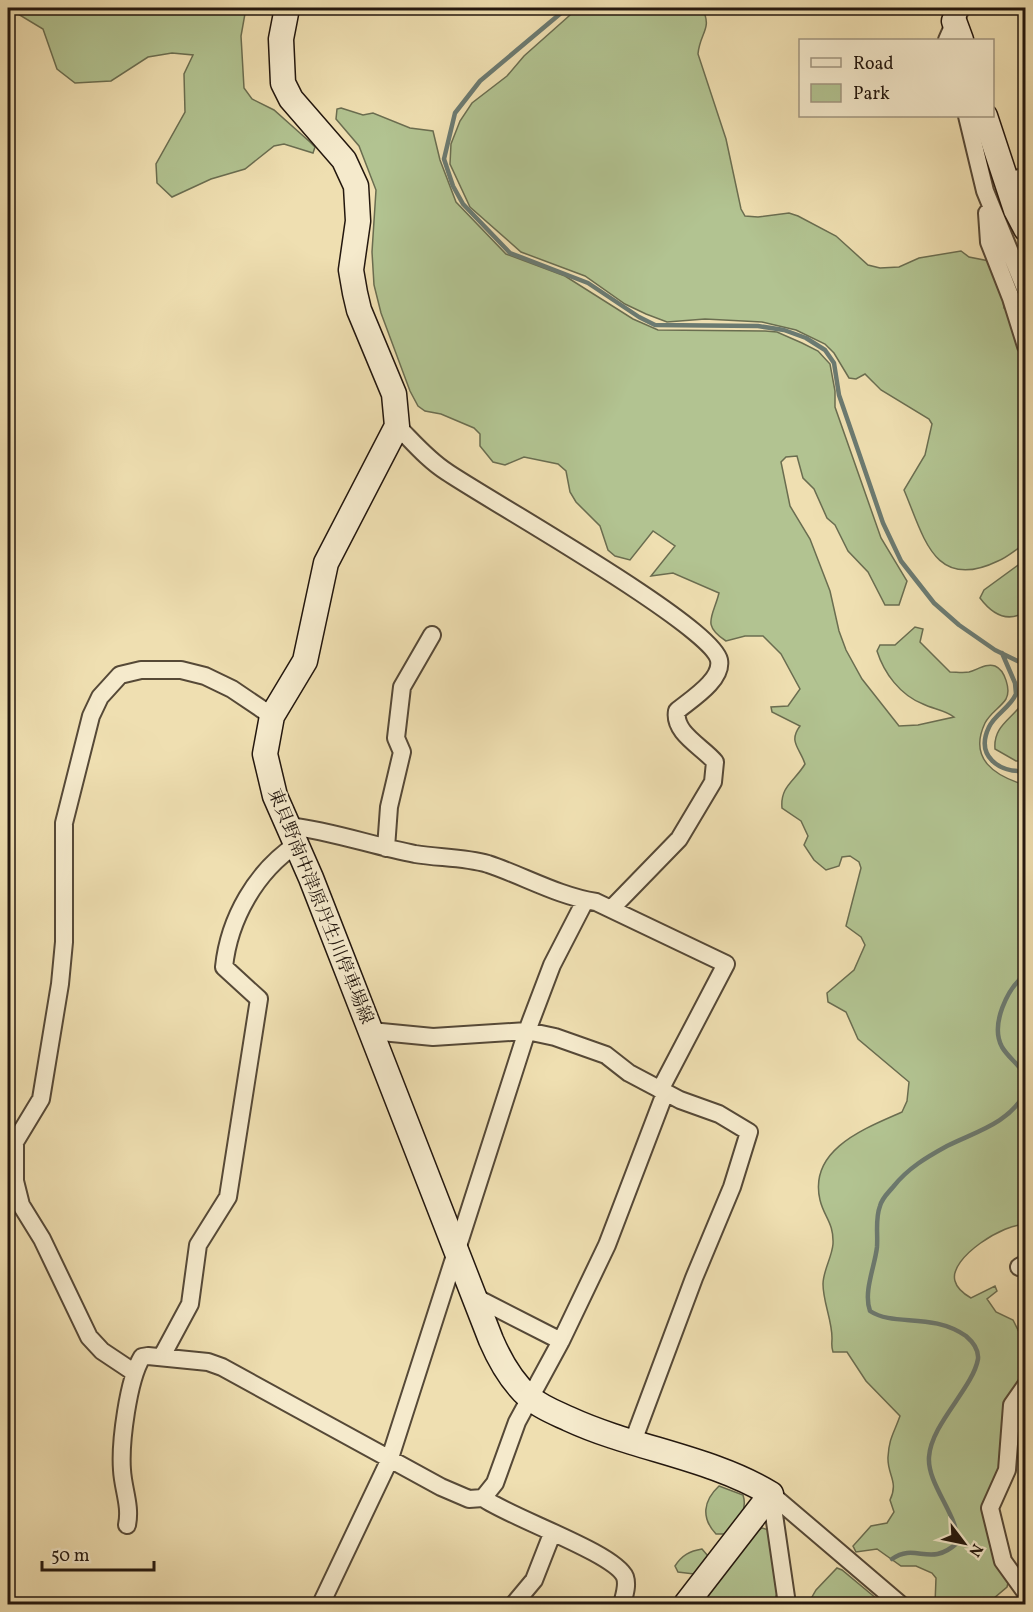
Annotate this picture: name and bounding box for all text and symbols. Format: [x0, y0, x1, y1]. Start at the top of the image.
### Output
legend [799, 39, 994, 117]
text: Road [853, 52, 894, 77]
text: Park [853, 82, 890, 107]
street label: 東貝野南中津原丹生川停車場線 [261, 785, 378, 1028]
north arrow [934, 1513, 994, 1573]
scale bar [42, 1534, 154, 1572]
text: N [962, 1539, 987, 1561]
text: 50 m [51, 1544, 90, 1569]

